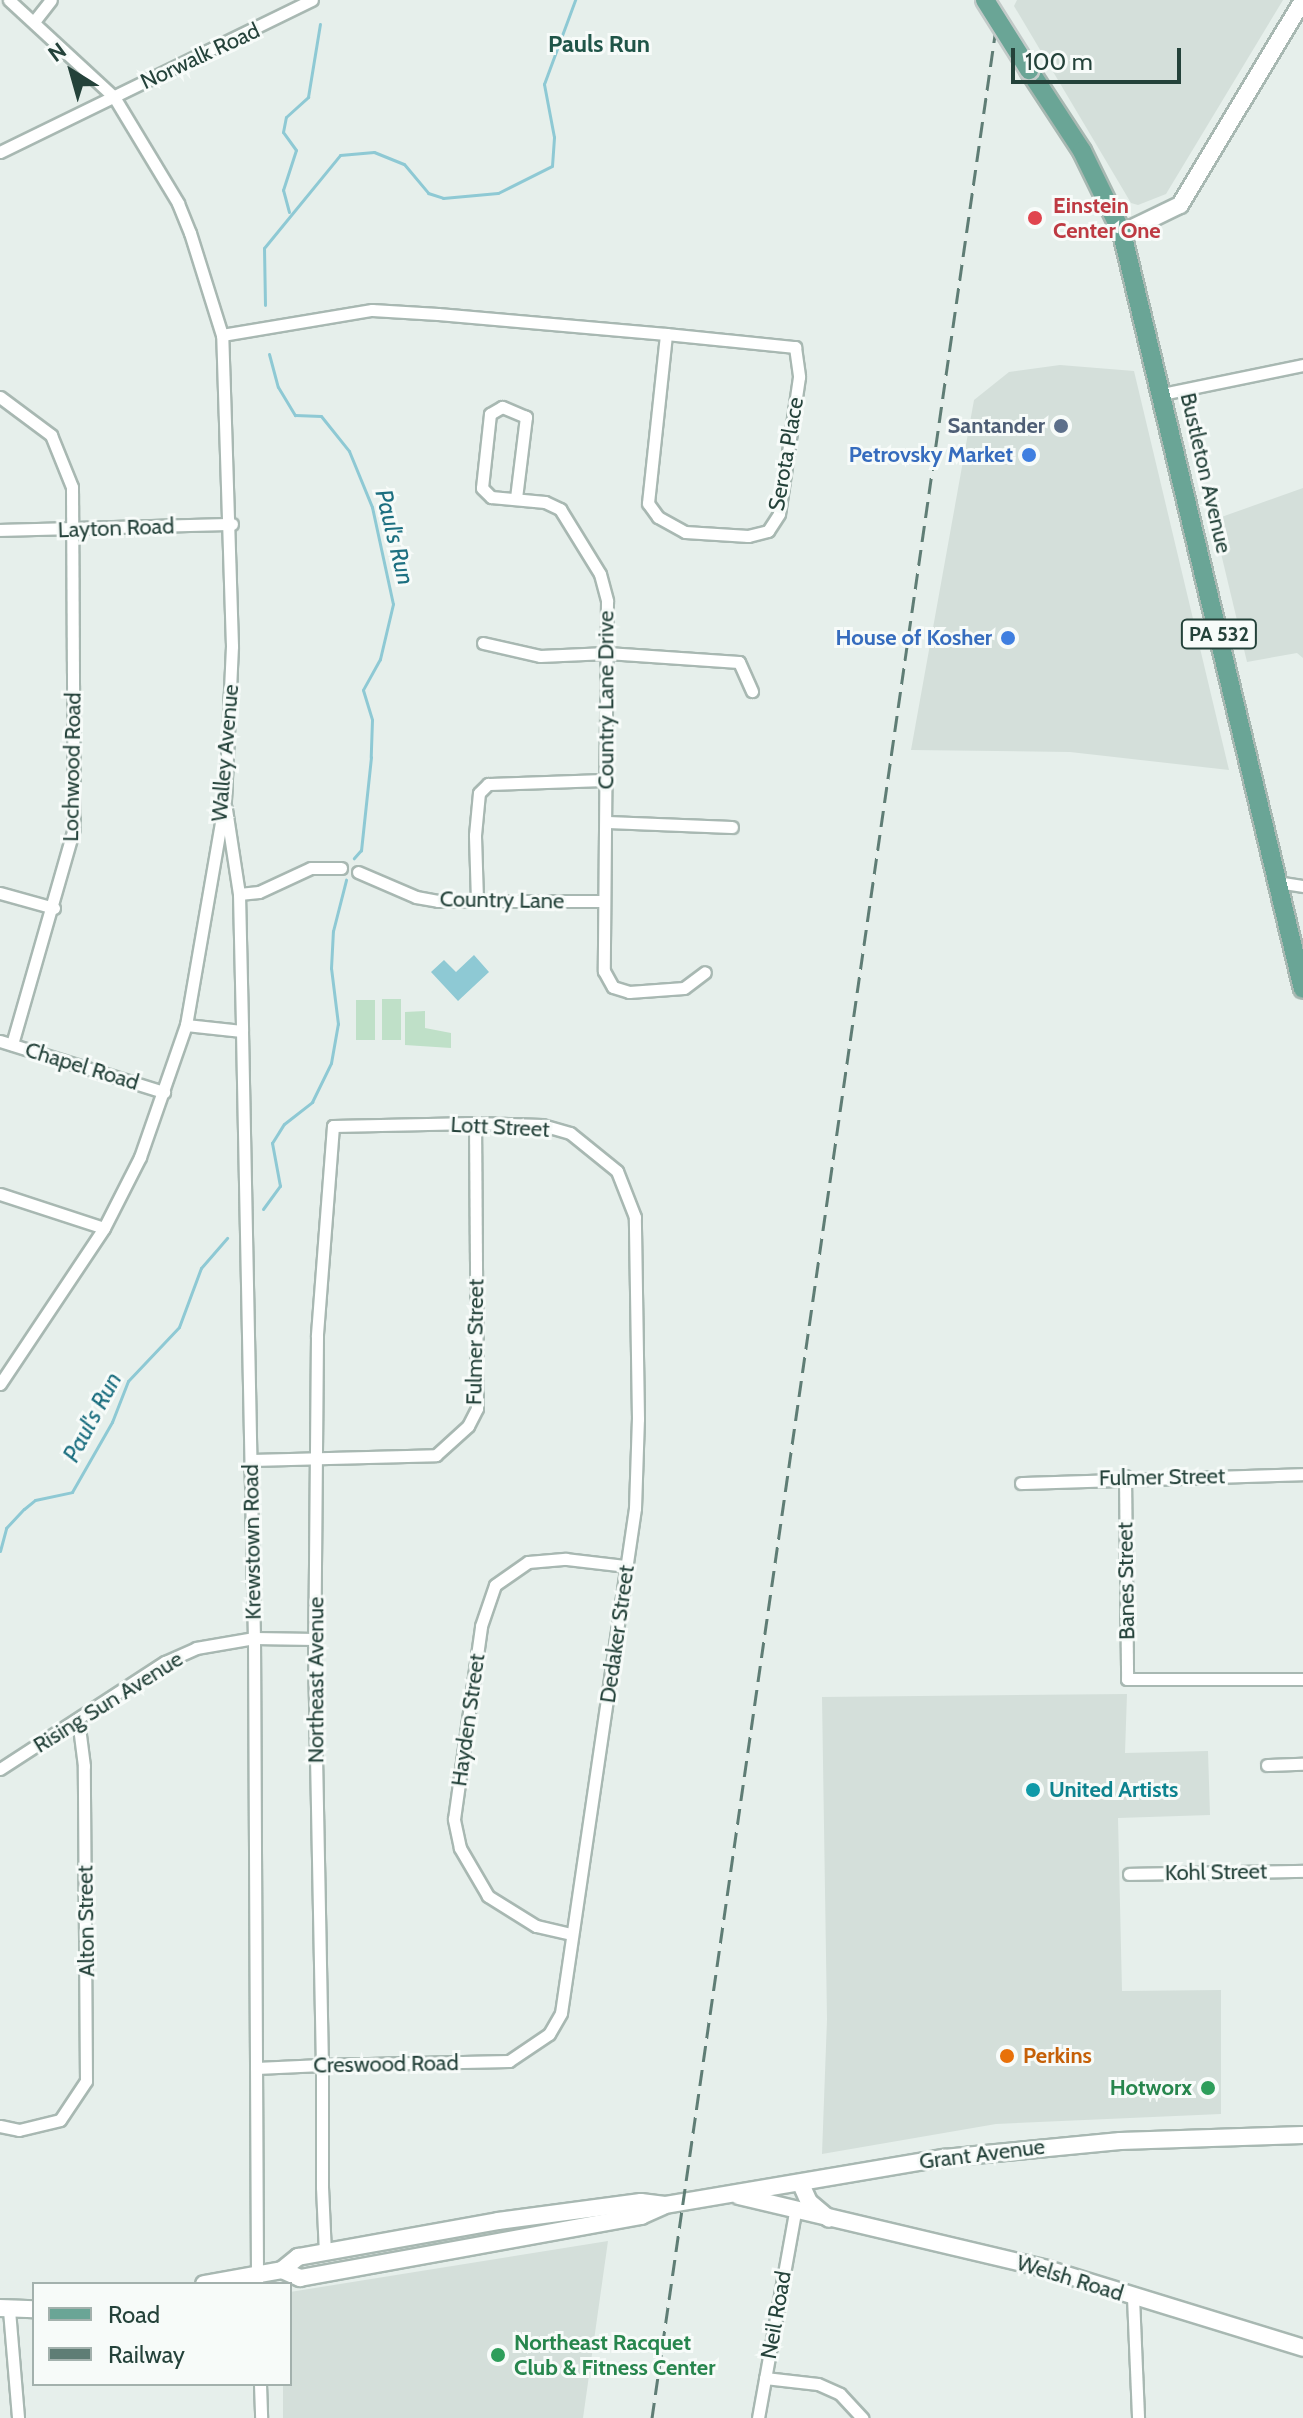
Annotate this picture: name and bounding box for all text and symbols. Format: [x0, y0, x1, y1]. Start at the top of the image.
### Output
street label: Norwalk Road [136, 17, 264, 95]
district label: Pauls Run [548, 30, 650, 58]
north arrow [32, 32, 112, 112]
scale bar [1015, 32, 1185, 82]
text: N [43, 37, 72, 68]
text: 100 m [1025, 47, 1093, 76]
place label: Einstein Center One [1053, 192, 1161, 244]
marker: Einstein Center One [1024, 207, 1046, 229]
street label: Bustleton Avenue [1175, 390, 1237, 556]
street label: Serota Place [763, 395, 809, 513]
place label: Santander [947, 413, 1045, 439]
marker: Santander [1052, 417, 1070, 435]
place label: Petrovsky Market [849, 442, 1013, 468]
marker: Petrovsky Market [1020, 446, 1038, 464]
water label: Paul's Run [369, 486, 421, 588]
street label: Layton Road [57, 513, 175, 543]
street label: Country Lane Drive [593, 611, 619, 789]
road number: PA 532 [1179, 618, 1259, 650]
place label: House of Kosher [836, 625, 992, 651]
marker: House of Kosher [999, 629, 1017, 647]
street label: Walley Avenue [206, 683, 244, 823]
street label: Lochwood Road [57, 692, 87, 842]
street label: Country Lane [439, 886, 565, 914]
street label: Chapel Road [22, 1036, 142, 1096]
street label: Lott Street [450, 1111, 550, 1143]
street label: Fulmer Street [461, 1279, 489, 1405]
water label: Paul's Run [56, 1367, 128, 1467]
street label: Fulmer Street [1099, 1463, 1225, 1491]
street label: Krewstown Road [237, 1464, 267, 1620]
street label: Banes Street [1112, 1522, 1140, 1640]
street label: Dedaker Street [594, 1563, 640, 1705]
street label: Northeast Avenue [303, 1597, 329, 1763]
street label: Rising Sun Avenue [28, 1645, 188, 1759]
street label: Hayden Street [446, 1652, 490, 1788]
place label: United Artists [1049, 1777, 1178, 1803]
marker: United Artists [1024, 1781, 1042, 1799]
street label: Kohl Street [1165, 1858, 1267, 1886]
street label: Alton Street [72, 1865, 100, 1977]
place label: Perkins [1023, 2043, 1092, 2069]
marker: Perkins [998, 2047, 1016, 2065]
street label: Creswood Road [313, 2050, 459, 2078]
place label: Hotworx [1110, 2075, 1192, 2101]
marker: Hotworx [1199, 2079, 1217, 2097]
street label: Grant Avenue [918, 2133, 1046, 2175]
street label: Welsh Road [1013, 2249, 1127, 2307]
street label: Neil Road [755, 2269, 797, 2361]
legend [32, 2282, 292, 2386]
text: Road [108, 2300, 160, 2329]
place label: Northeast Racquet Club & Fitness Center [514, 2329, 715, 2380]
text: Railway [108, 2340, 185, 2369]
marker: Northeast Racquet Club & Fitness Center [489, 2346, 507, 2364]

